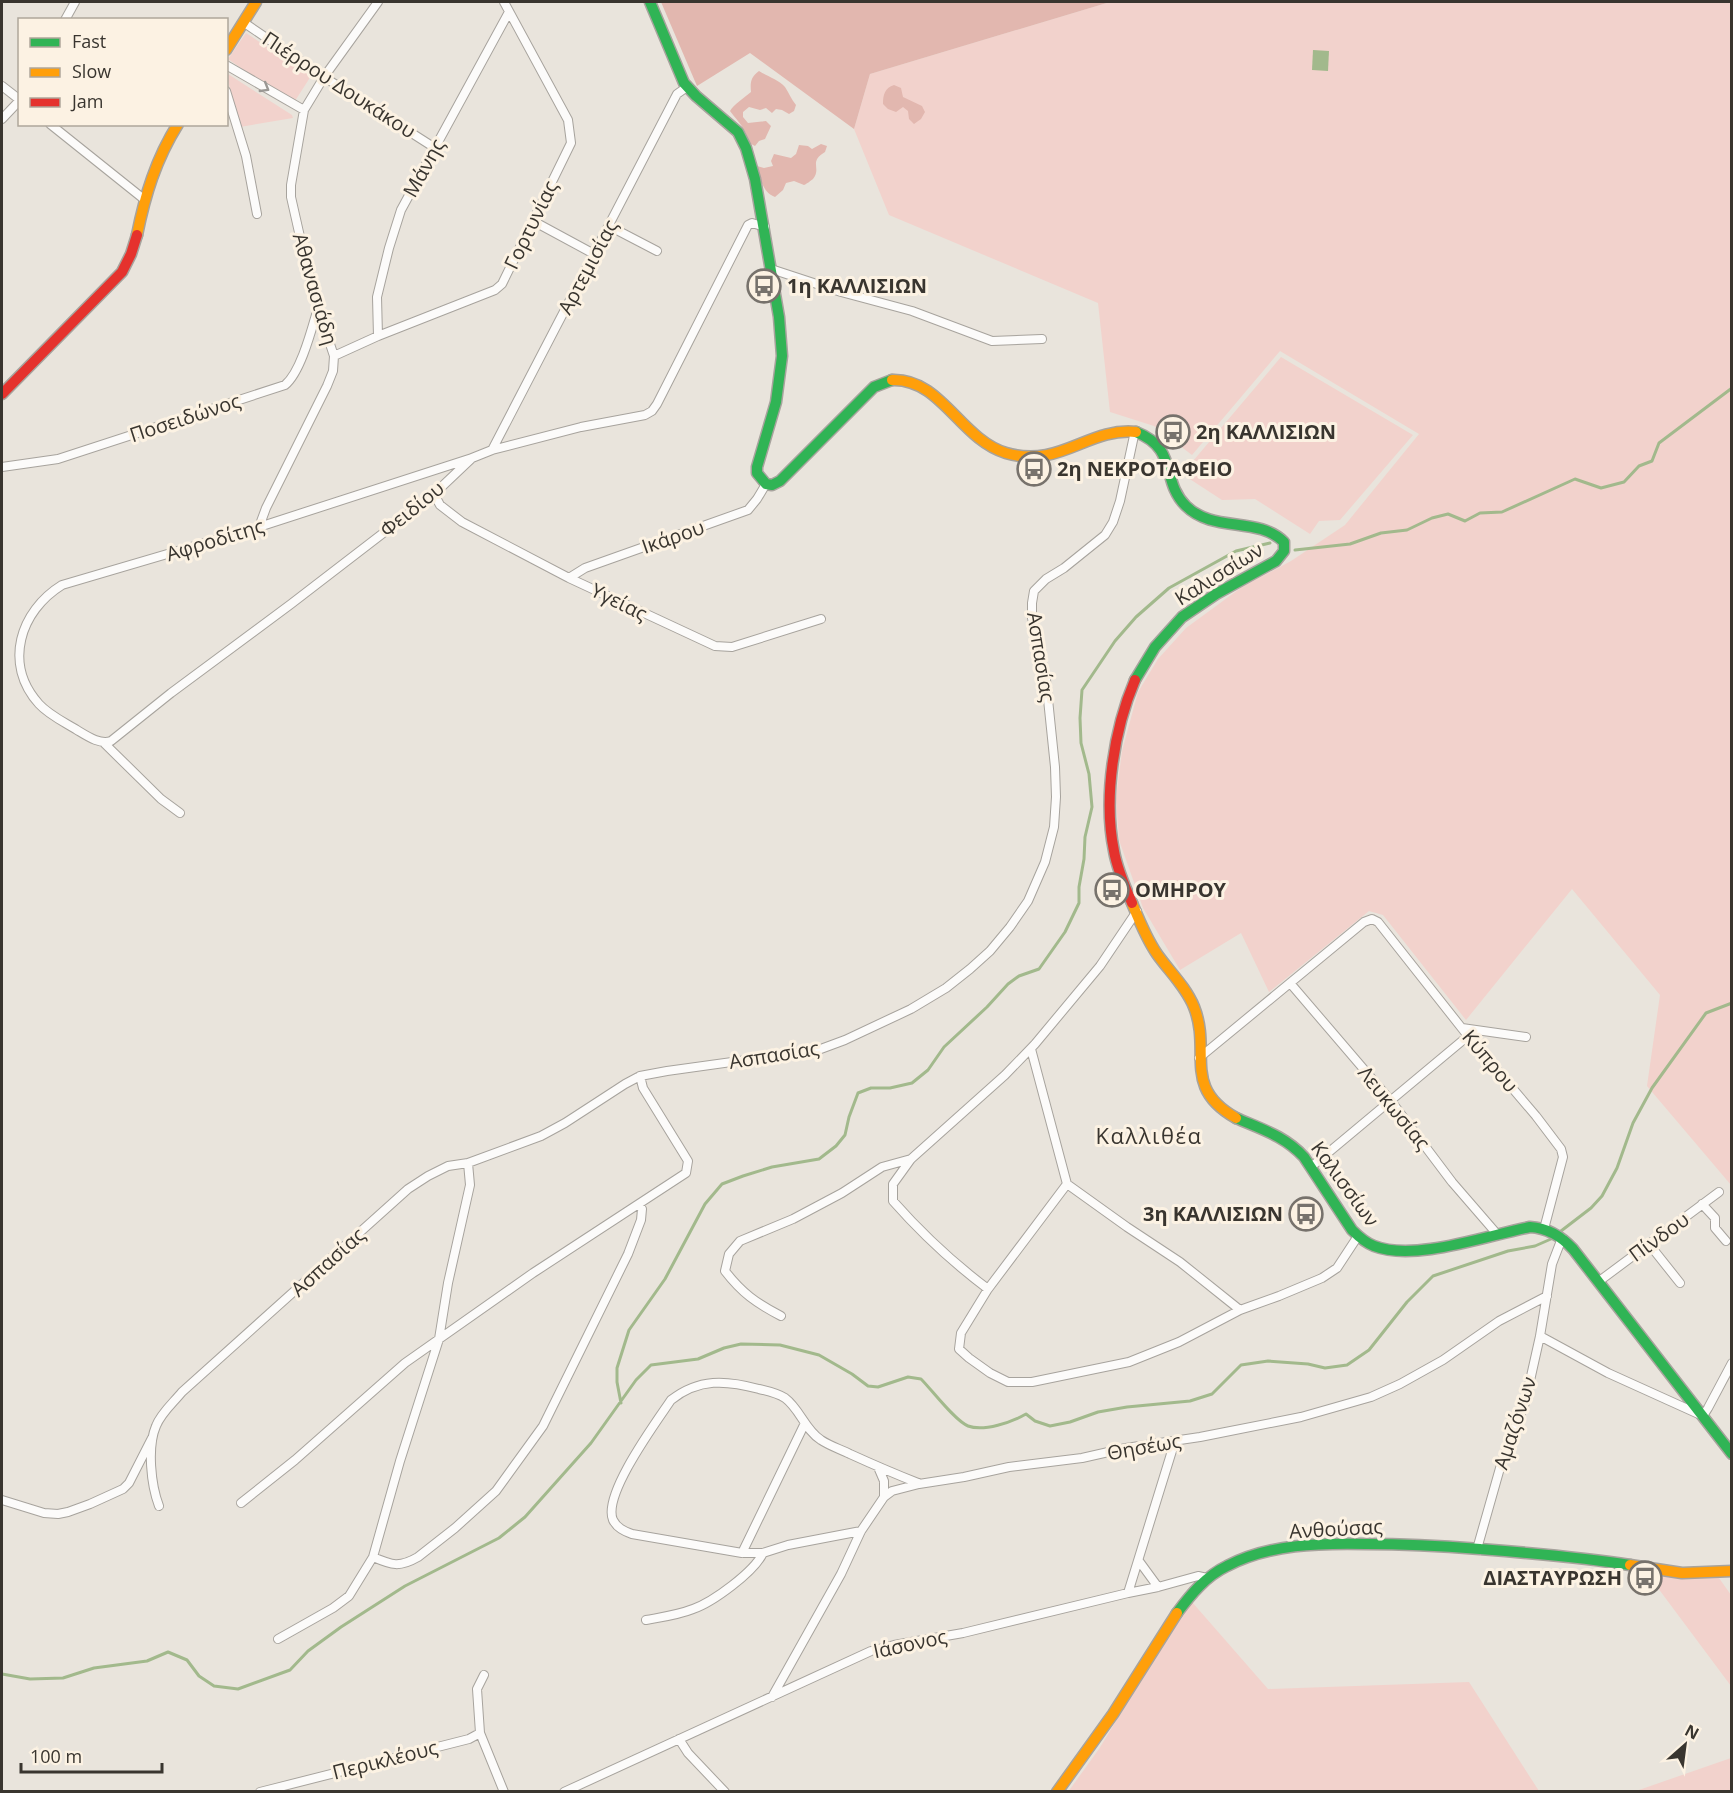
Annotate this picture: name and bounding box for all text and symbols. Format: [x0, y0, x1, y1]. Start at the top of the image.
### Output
legend [18, 18, 228, 126]
street label: Πιέρρου Δουκάκου [257, 25, 421, 144]
text: Fast [72, 29, 106, 53]
text: Slow [72, 59, 111, 83]
one-way arrow [259, 80, 269, 92]
text: Jam [70, 89, 104, 113]
street label: Μάνης [396, 133, 451, 202]
street label: Γορτυνίας [497, 176, 564, 274]
street label: Αρτεμισίας [551, 214, 624, 319]
street label: Αθανασιάδη [287, 230, 344, 348]
bus stop icon: 1η ΚΑΛΛΙΣΙΩΝ [746, 268, 782, 304]
place label: 1η ΚΑΛΛΙΣΙΩΝ [787, 272, 927, 299]
street label: Ποσειδώνος [126, 387, 244, 448]
bus stop icon: 2η ΚΑΛΛΙΣΙΩΝ [1155, 414, 1191, 450]
place label: 2η ΚΑΛΛΙΣΙΩΝ [1196, 418, 1336, 445]
bus stop icon: 2η ΝΕΚΡΟΤΑΦΕΙΟ [1016, 451, 1052, 487]
place label: 2η ΝΕΚΡΟΤΑΦΕΙΟ [1057, 455, 1232, 482]
street label: Φειδίου [374, 474, 449, 543]
street label: Αφροδίτης [163, 512, 268, 567]
street label: Ικάρου [638, 513, 708, 560]
street label: Καλισσίων [1169, 536, 1268, 611]
street label: Υγείας [587, 576, 652, 627]
street label: Ασπασίας [1021, 610, 1062, 704]
bus stop icon: ΟΜΗΡΟΥ [1094, 872, 1130, 908]
place label: ΟΜΗΡΟΥ [1135, 876, 1227, 903]
street label: Κύπρου [1456, 1024, 1524, 1098]
street label: Ασπασίας [727, 1034, 821, 1075]
street label: Λευκωσίας [1352, 1060, 1437, 1156]
district label: Καλλιθέα [1096, 1120, 1202, 1150]
street label: Καλισσίων [1305, 1136, 1386, 1232]
bus stop icon: 3η ΚΑΛΛΙΣΙΩΝ [1288, 1196, 1324, 1232]
place label: 3η ΚΑΛΛΙΣΙΩΝ [1143, 1200, 1283, 1227]
street label: Πίνδου [1623, 1206, 1694, 1268]
street label: Ασπασίας [285, 1221, 371, 1302]
street label: Αμαζόνων [1487, 1373, 1542, 1473]
street label: Θησέως [1105, 1427, 1183, 1466]
street label: Ανθούσας [1289, 1513, 1384, 1544]
bus stop icon: ΔΙΑΣΤΑΥΡΩΣΗ [1627, 1560, 1663, 1596]
place label: ΔΙΑΣΤΑΥΡΩΣΗ [1483, 1564, 1622, 1591]
street label: Ιάσονος [871, 1622, 950, 1664]
north arrow [1655, 1715, 1715, 1775]
text: N [1681, 1719, 1703, 1745]
street label: Περικλέους [329, 1733, 441, 1786]
scale bar [21, 1736, 162, 1774]
text: 100 m [30, 1744, 82, 1768]

